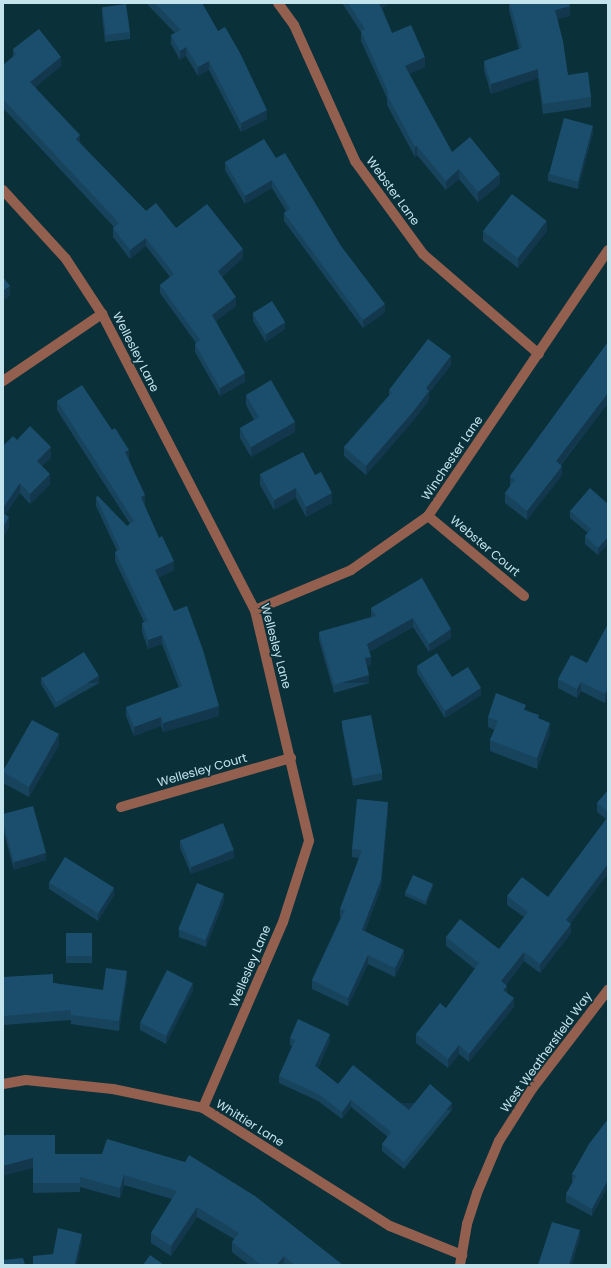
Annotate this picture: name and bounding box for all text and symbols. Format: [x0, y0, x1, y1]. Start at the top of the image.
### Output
street label: Webster Lane [363, 154, 423, 228]
street label: Wellesley Lane [110, 310, 162, 394]
street label: Winchester Lane [418, 413, 486, 503]
street label: Webster Court [447, 513, 523, 579]
street label: Wellesley Lane [258, 602, 294, 690]
street label: Wellesley Court [156, 750, 248, 790]
street label: Wellesley Lane [226, 923, 274, 1009]
street label: West Weathersfield Way [497, 989, 595, 1115]
street label: Whittier Lane [213, 1096, 287, 1150]

